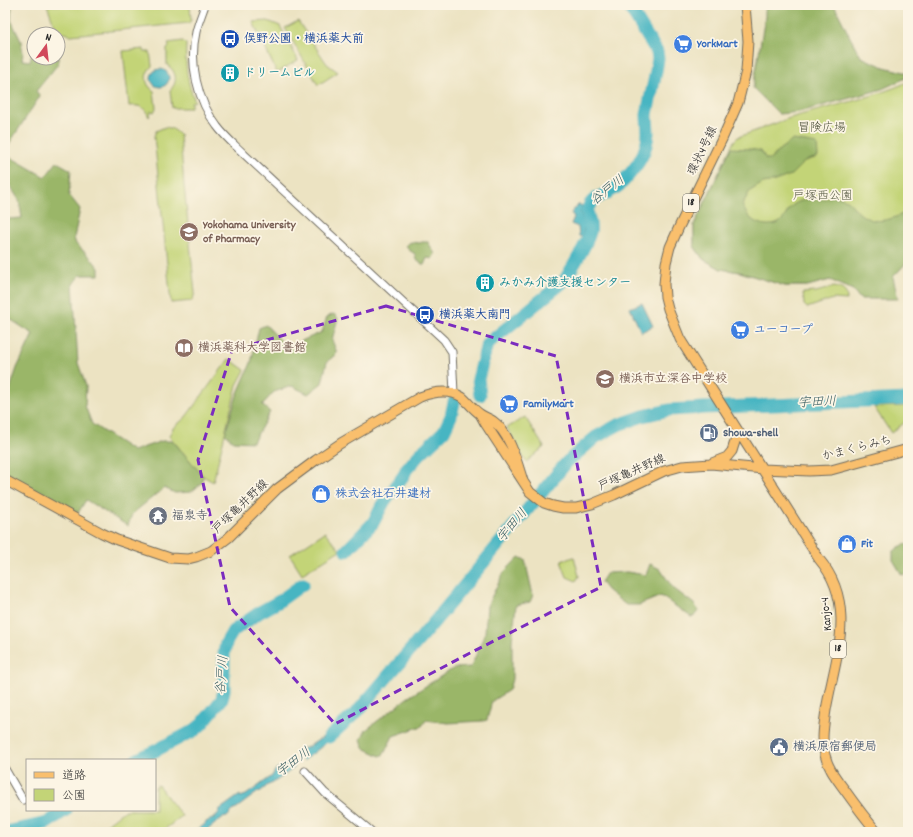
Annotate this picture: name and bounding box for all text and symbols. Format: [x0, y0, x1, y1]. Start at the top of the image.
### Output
north arrow [26, 26, 66, 66]
bus stop icon: 俣野公園・横浜薬大前 [219, 28, 241, 50]
text: N [43, 30, 53, 47]
place label: 俣野公園・横浜薬大前 [244, 31, 364, 48]
supermarket icon: YorkMart [672, 33, 694, 55]
place label: YorkMart [696, 36, 738, 53]
building icon: ドリームビル [219, 62, 241, 84]
place label: ドリームビル [244, 65, 315, 82]
park label: 冒険広場 [798, 120, 846, 137]
street label: 環状4号線 [684, 123, 722, 179]
water label: 谷戸川 [587, 172, 629, 210]
park label: 戸塚西公園 [793, 188, 853, 205]
road number: 18 [683, 194, 699, 212]
place label: Yokohama University of Pharmacy [202, 217, 297, 248]
school or university icon: Yokohama University of Pharmacy [178, 221, 200, 243]
building icon: みかみ介護支援センター [474, 272, 496, 294]
place label: みかみ介護支援センター [499, 275, 631, 292]
bus stop icon: 横浜薬大南門 [414, 304, 436, 326]
place label: 横浜薬大南門 [439, 307, 511, 324]
supermarket icon: ユーコープ [729, 319, 751, 341]
place label: ユーコープ [754, 322, 813, 339]
library icon: 横浜薬科大学図書館 [173, 337, 195, 359]
place label: 横浜薬科大学図書館 [198, 340, 306, 357]
school or university icon: 横浜市立深谷中学校 [594, 368, 616, 390]
place label: 横浜市立深谷中学校 [619, 371, 727, 388]
water label: 宇田川 [797, 392, 837, 414]
supermarket icon: FamilyMart [498, 393, 520, 415]
place label: FamilyMart [523, 396, 574, 413]
fuel station icon: Showa-shell [698, 422, 720, 444]
place label: Showa-shell [723, 425, 778, 442]
street label: かまくらみち [820, 432, 894, 466]
street label: 戸塚亀井野線 [596, 451, 668, 495]
street label: 戸塚亀井野線 [209, 476, 273, 538]
shop icon: 株式会社石井建材 [310, 483, 332, 505]
place label: 株式会社石井建材 [335, 486, 431, 503]
temple icon: 福泉寺 [147, 505, 169, 527]
water label: 宇田川 [493, 505, 533, 547]
place label: 福泉寺 [172, 508, 208, 525]
shop icon: Fit [836, 533, 858, 555]
place label: Fit [861, 536, 874, 553]
street label: Kanjo-4 [817, 596, 837, 632]
road number: 18 [830, 640, 846, 658]
water label: 谷戸川 [212, 655, 234, 695]
public building icon: 横浜原宿郵便局 [768, 736, 790, 758]
place label: 横浜原宿郵便局 [793, 739, 877, 756]
water label: 宇田川 [273, 744, 315, 782]
legend [26, 759, 156, 811]
text: 道路 [62, 768, 86, 785]
text: 公園 [62, 788, 86, 805]

